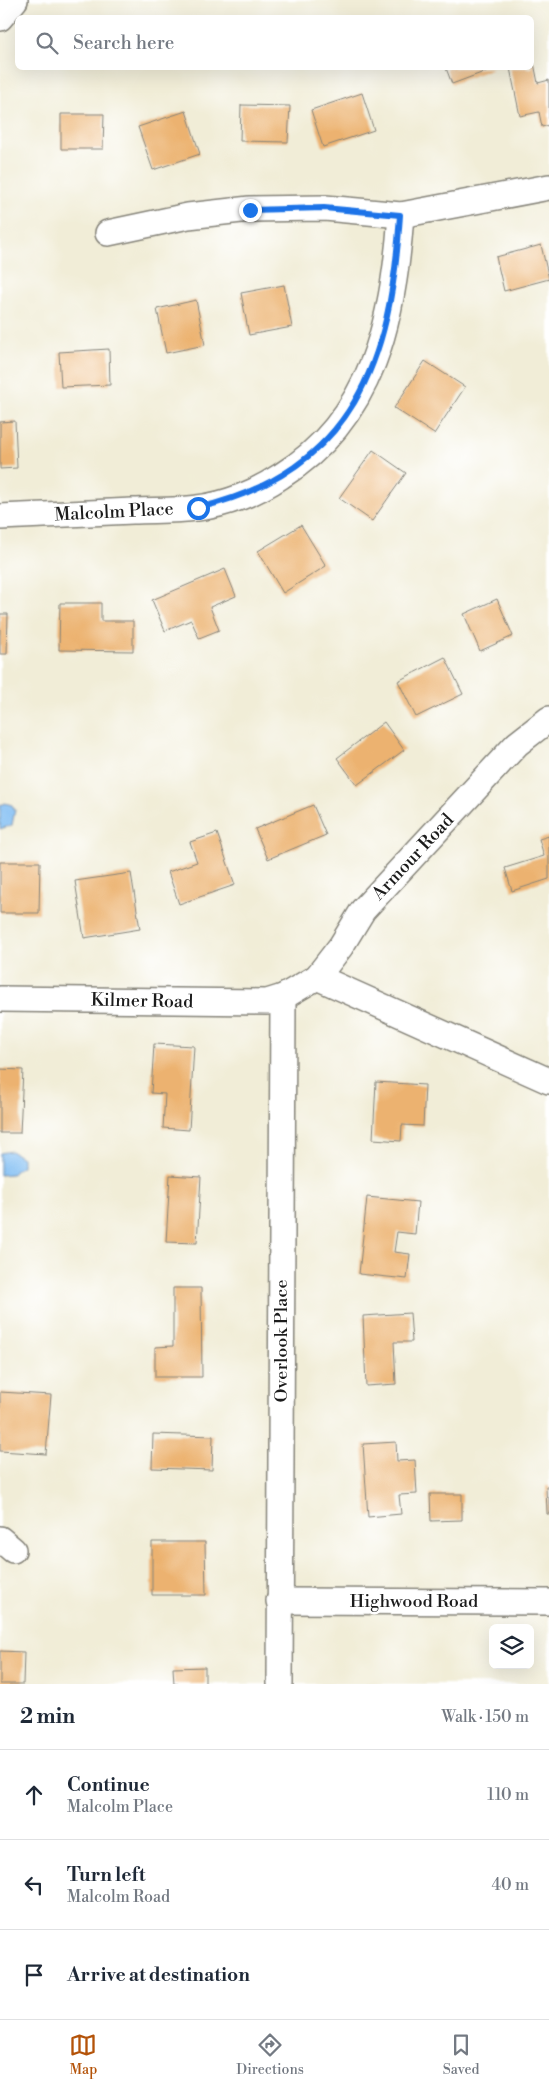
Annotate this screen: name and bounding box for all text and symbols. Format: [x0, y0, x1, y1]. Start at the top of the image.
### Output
search box [15, 15, 534, 70]
icon: search [33, 29, 61, 57]
text: Search here [73, 31, 174, 55]
route end [239, 199, 262, 222]
street label: Malcolm Place [54, 497, 174, 527]
route start [187, 497, 210, 520]
street label: Armour Road [366, 808, 459, 906]
street label: Kilmer Road [91, 989, 194, 1013]
street label: Overlook Place [270, 1280, 293, 1402]
street label: Highwood Road [350, 1590, 479, 1613]
map controls [489, 1624, 534, 1669]
button: layers [489, 1624, 534, 1669]
text: 2 min [20, 1704, 75, 1730]
text: Walk · 150 m [441, 1707, 529, 1727]
text: Continue [67, 1773, 150, 1797]
icon: ahead [20, 1781, 48, 1809]
text: 110 m [487, 1785, 529, 1805]
text: Malcolm Place [67, 1797, 173, 1817]
text: Turn left [67, 1863, 146, 1887]
icon: left [20, 1871, 48, 1899]
text: 40 m [492, 1875, 529, 1895]
text: Malcolm Road [67, 1887, 170, 1907]
icon: arrive [20, 1961, 48, 1989]
text: Arrive at destination [67, 1963, 250, 1987]
tab: Map [69, 2031, 97, 2079]
tab: Directions [236, 2031, 304, 2079]
tab: Saved [443, 2031, 480, 2079]

